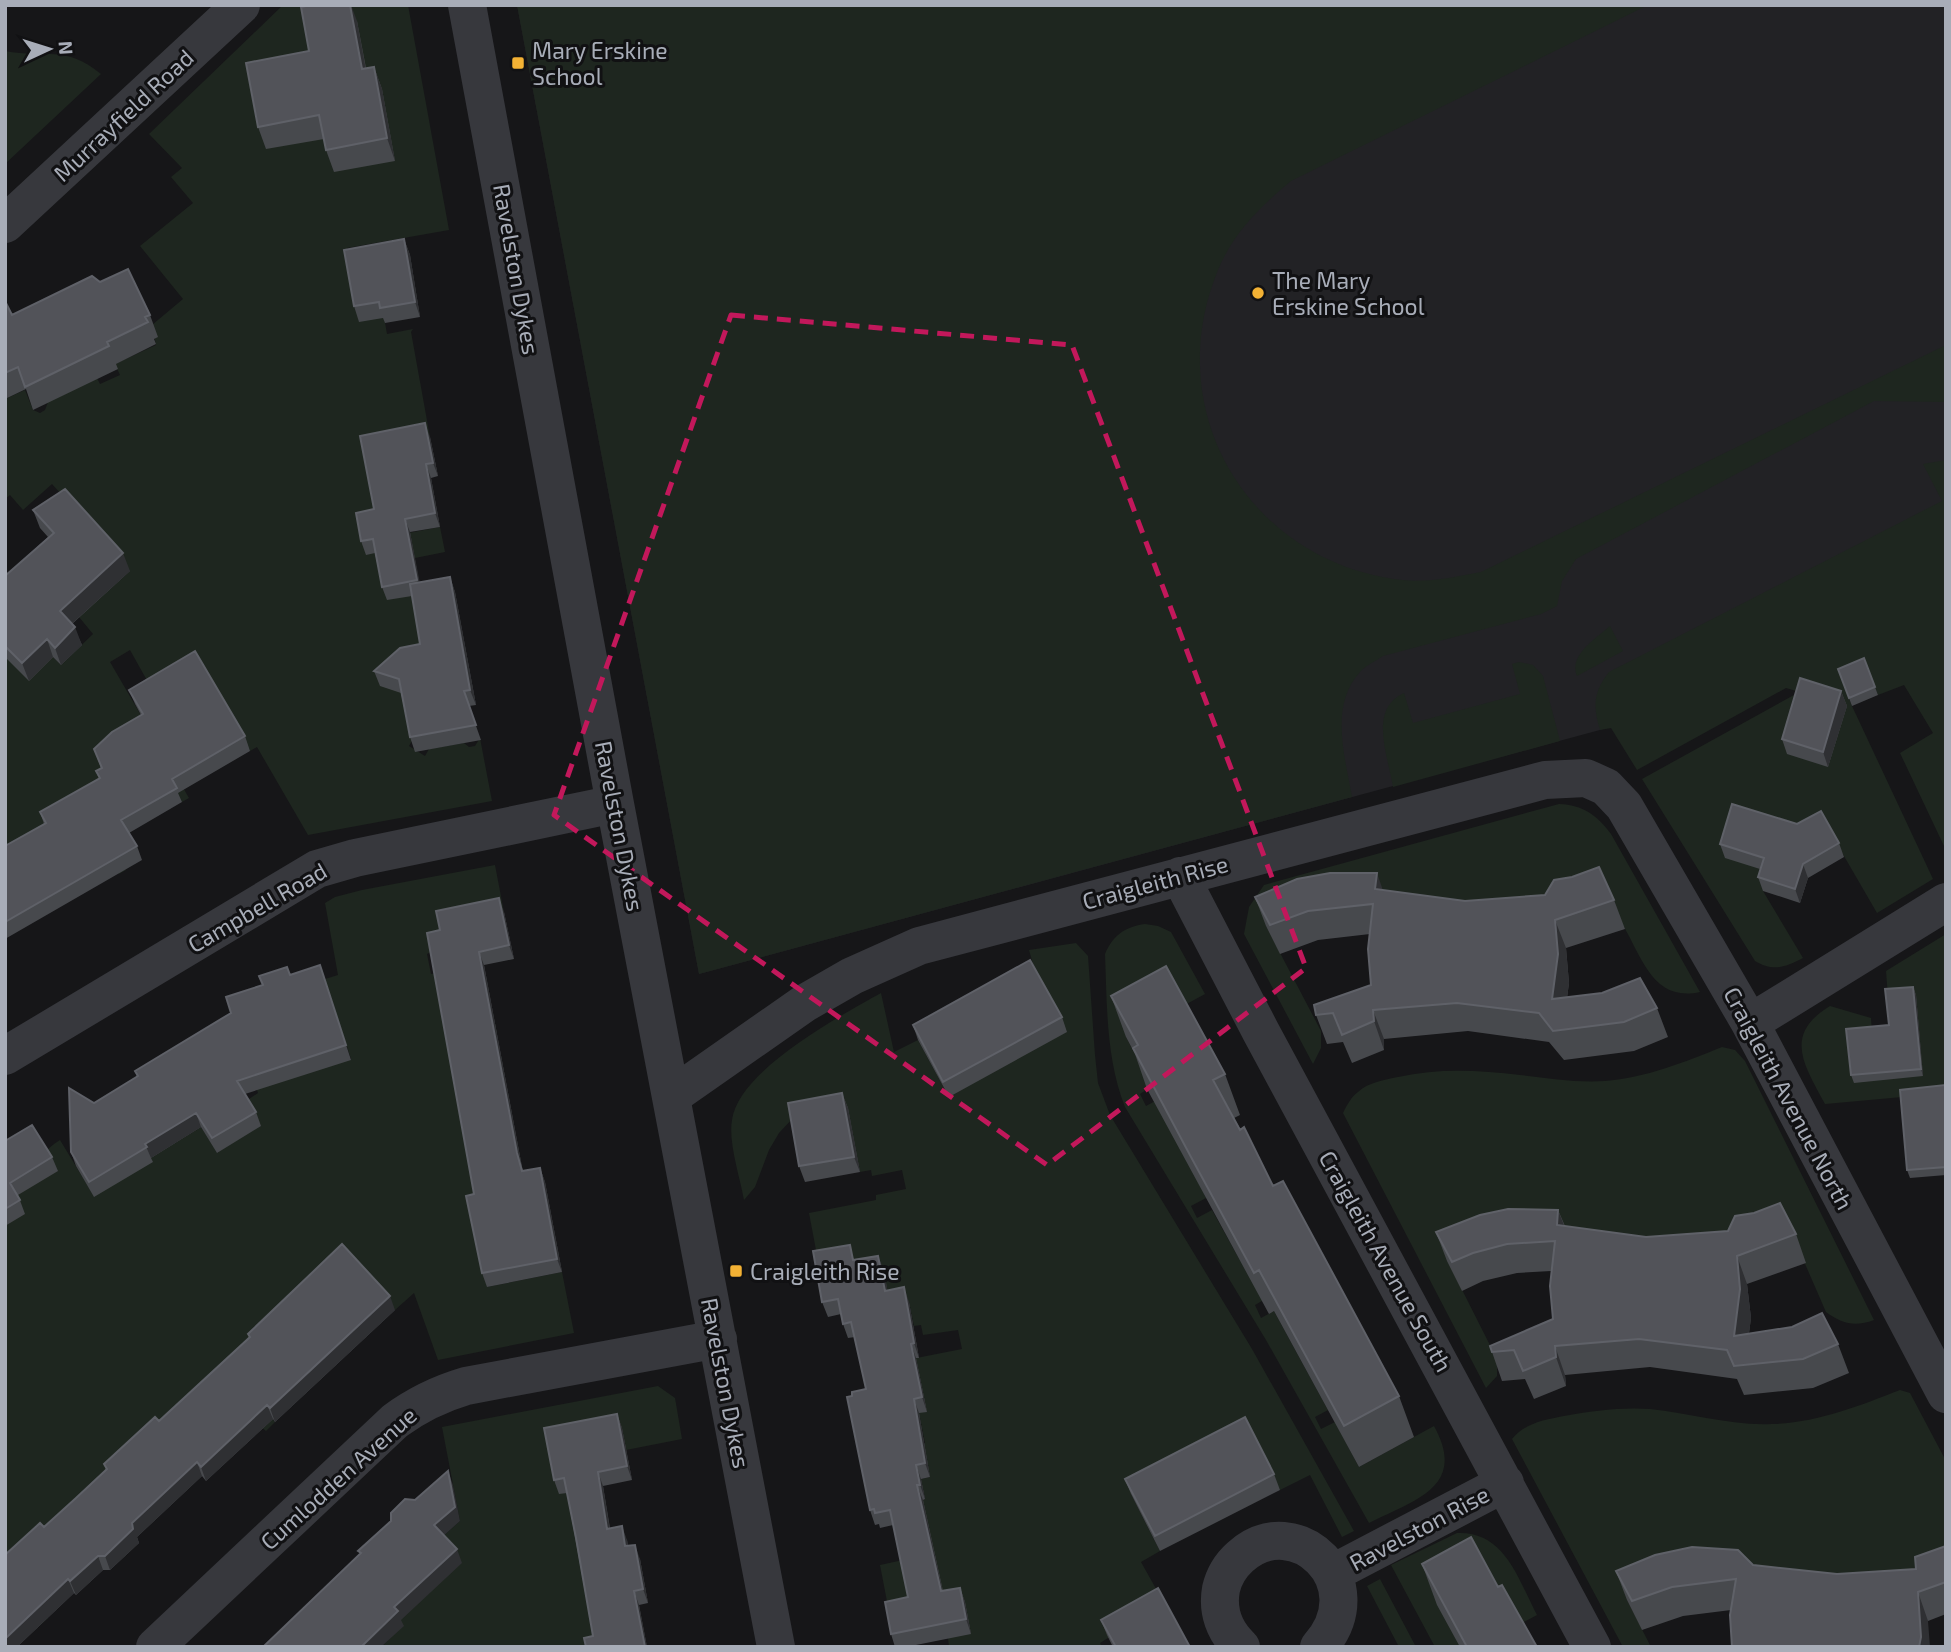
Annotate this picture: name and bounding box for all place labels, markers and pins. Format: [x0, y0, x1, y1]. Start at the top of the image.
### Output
place label: Mary Erskine School [532, 36, 668, 90]
marker: Mary Erskine School [510, 55, 526, 71]
place label: The Mary Erskine School [1272, 266, 1425, 320]
marker: The Mary Erskine School [1250, 285, 1266, 301]
place label: Craigleith Rise [750, 1257, 900, 1285]
marker: Craigleith Rise [728, 1263, 744, 1279]

